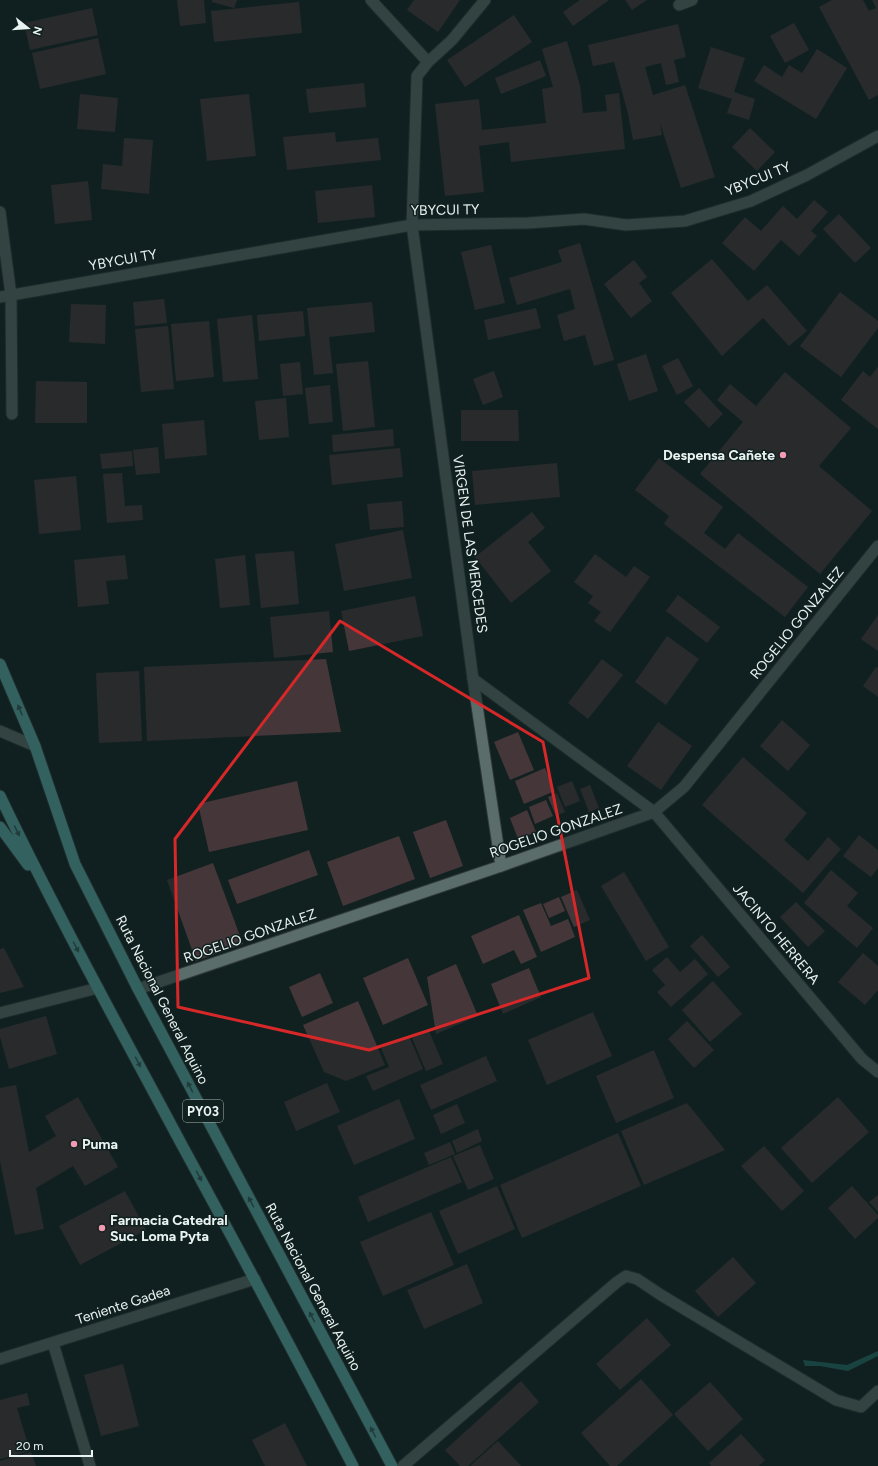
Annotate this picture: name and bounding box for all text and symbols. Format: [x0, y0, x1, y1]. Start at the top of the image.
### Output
north arrow [8, 8, 48, 48]
text: N [30, 25, 45, 37]
street label: YBYCUI TY [723, 158, 794, 200]
street label: YBYCUI TY [410, 201, 480, 219]
street label: YBYCUI TY [88, 246, 159, 274]
place label: Despensa Cañete [663, 447, 775, 464]
marker: Despensa Cañete [778, 450, 788, 460]
street label: VIRGEN DE LAS MERCEDES [449, 454, 491, 634]
street label: ROGELIO GONZALEZ [747, 564, 847, 682]
one-way arrow [17, 705, 23, 716]
street label: ROGELIO GONZALEZ [487, 800, 625, 862]
one-way arrow [14, 825, 20, 837]
street label: JACINTO HERRERA [729, 880, 823, 988]
street label: ROGELIO GONZALEZ [181, 905, 319, 967]
street label: Ruta Nacional General Aquino [112, 913, 212, 1087]
one-way arrow [73, 941, 80, 953]
one-way arrow [134, 1056, 141, 1068]
one-way arrow [187, 1082, 193, 1093]
road number: PY03 [183, 1100, 223, 1122]
place label: Puma [82, 1136, 118, 1153]
marker: Puma [69, 1139, 79, 1149]
one-way arrow [196, 1170, 203, 1182]
one-way arrow [248, 1196, 254, 1208]
street label: Ruta Nacional General Aquino [261, 1200, 365, 1374]
place label: Farmacia Catedral Suc. Loma Pyta [110, 1212, 228, 1245]
marker: Farmacia Catedral Suc. Loma Pyta [97, 1223, 107, 1233]
street label: Teniente Gadea [74, 1282, 172, 1328]
one-way arrow [309, 1311, 316, 1323]
one-way arrow [370, 1426, 377, 1437]
scale bar [10, 1432, 92, 1458]
text: 20 m [16, 1439, 44, 1453]

